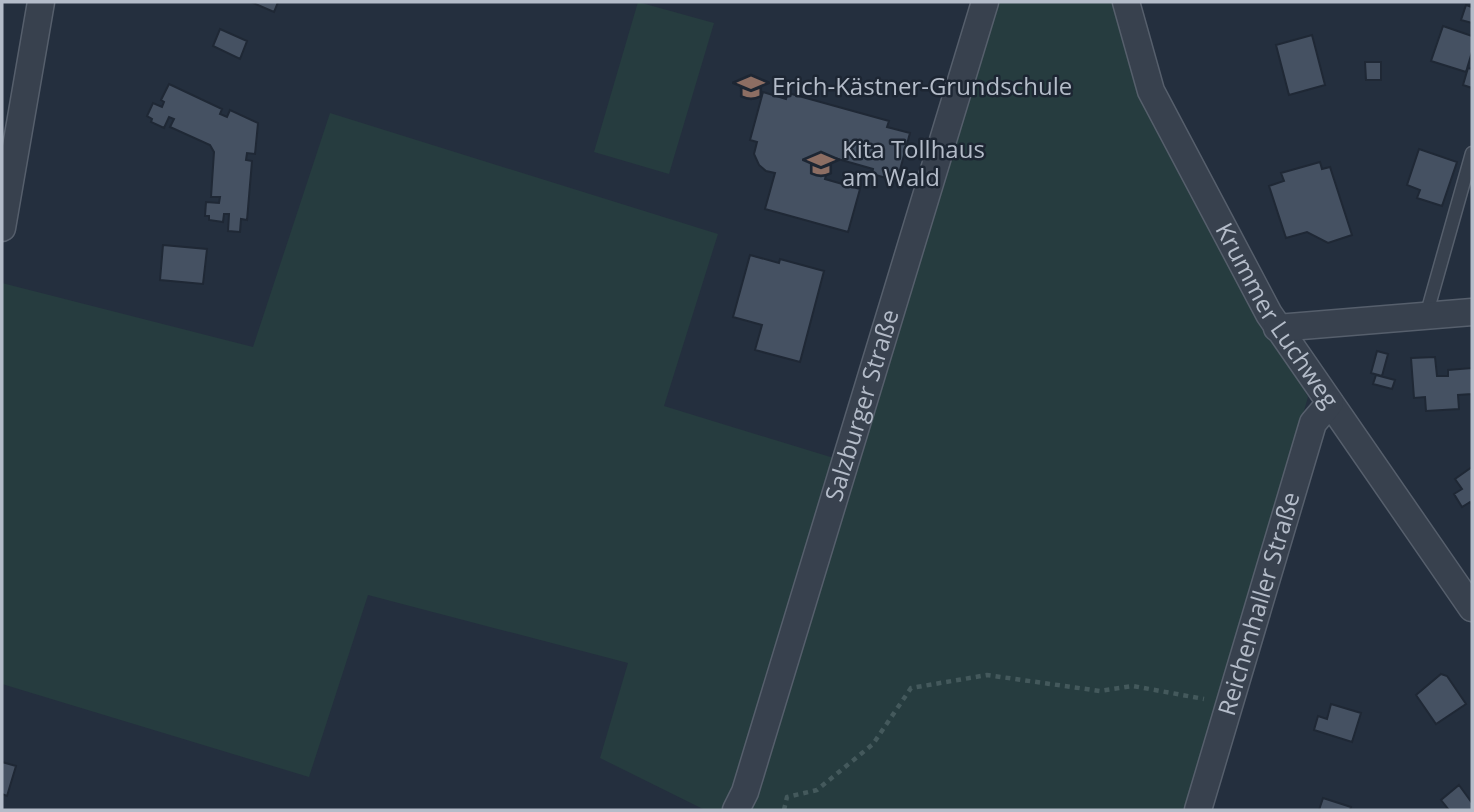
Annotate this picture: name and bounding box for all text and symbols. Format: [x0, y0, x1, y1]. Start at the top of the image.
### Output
place label: Erich-Kästner-Grundschule [772, 69, 1072, 102]
school or university icon: Erich-Kästner-Grundschule [736, 72, 766, 102]
place label: Kita Tollhaus am Wald [842, 132, 985, 193]
school or university icon: Kita Tollhaus am Wald [806, 149, 836, 179]
street label: Krummer Luchweg [1209, 217, 1347, 414]
street label: Salzburger Straße [816, 305, 906, 505]
street label: Reichenhaller Straße [1209, 488, 1307, 719]

